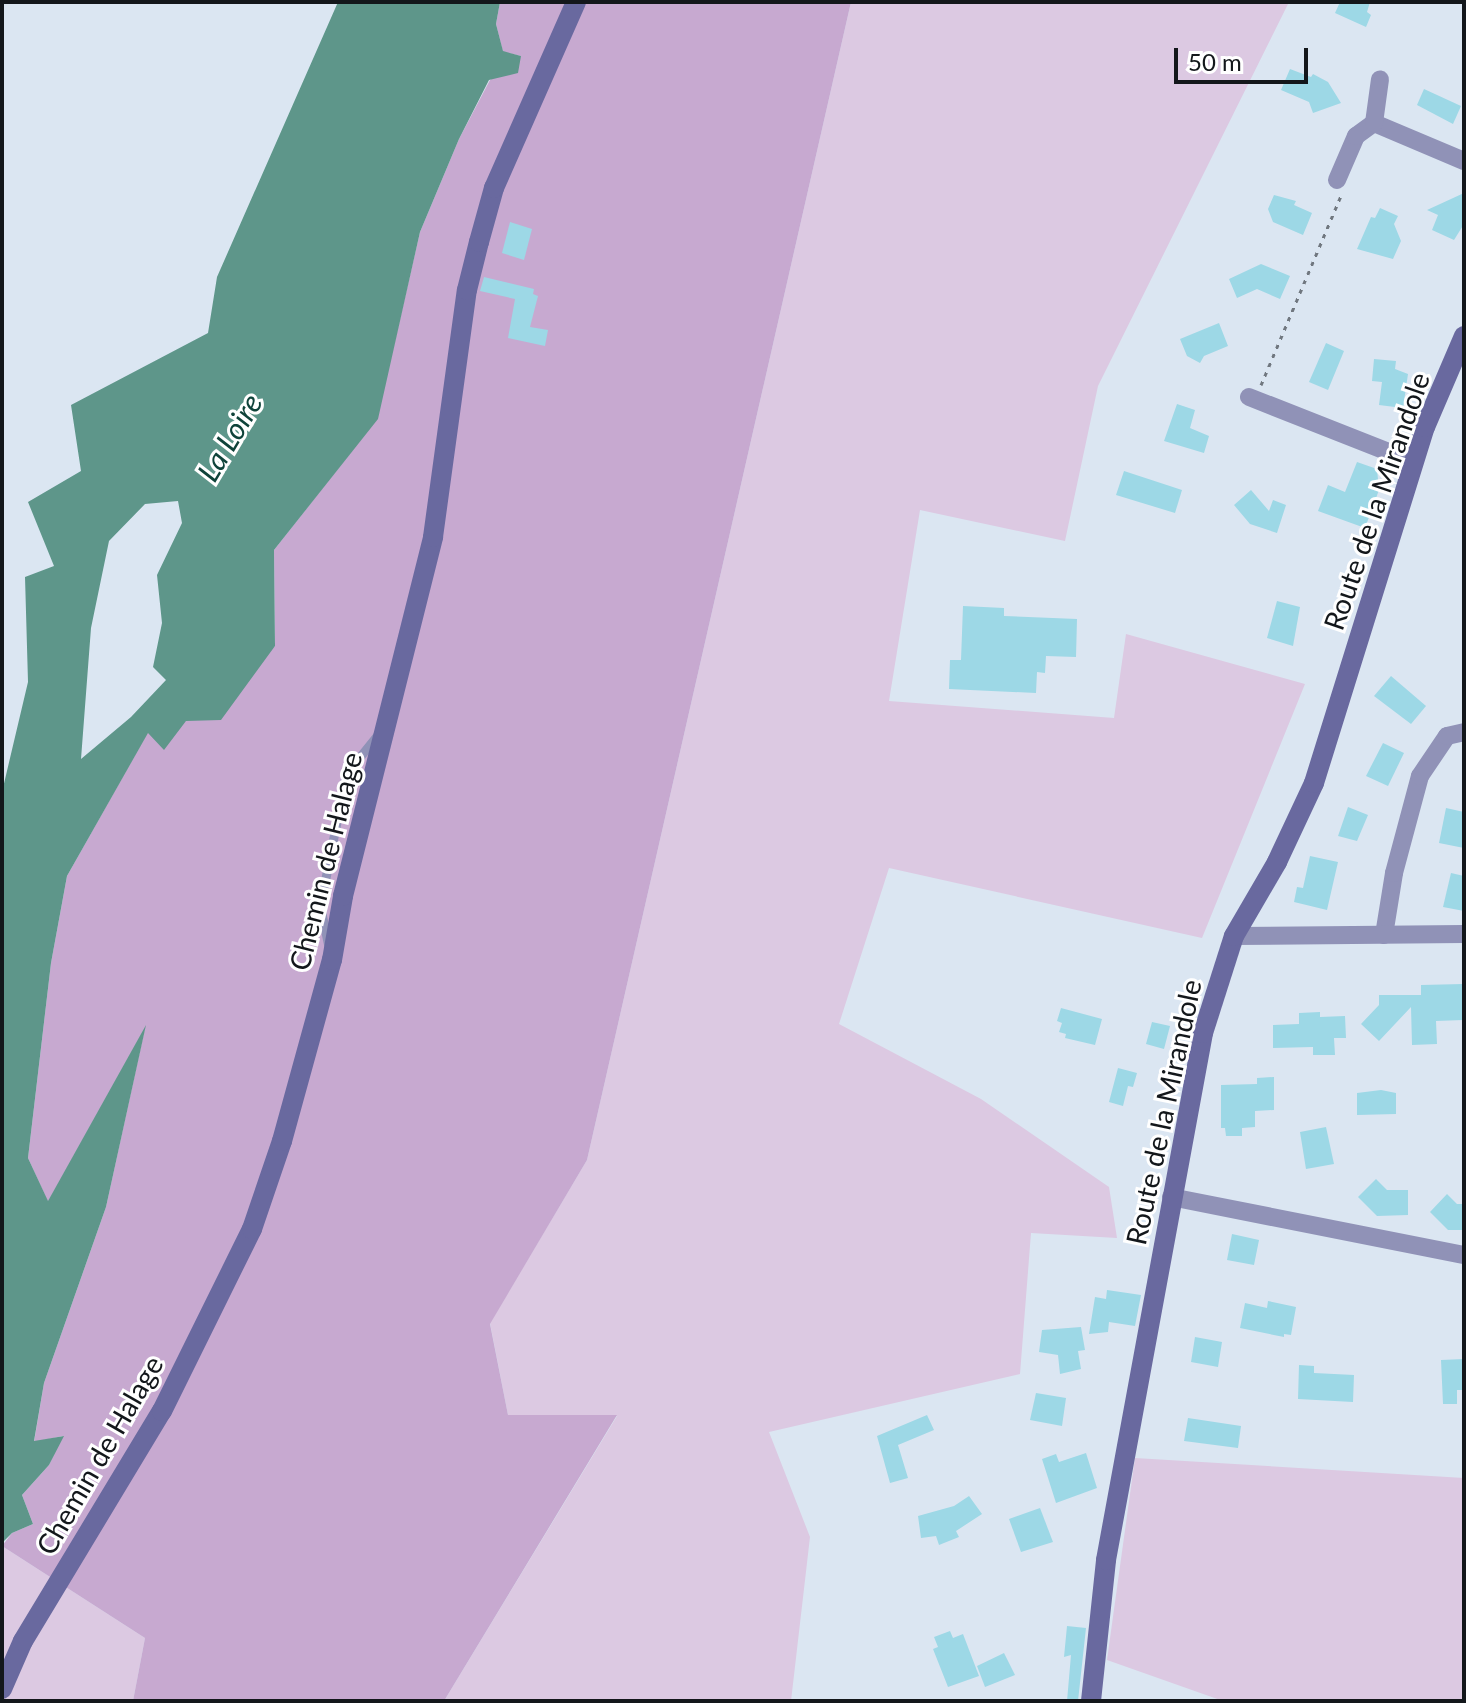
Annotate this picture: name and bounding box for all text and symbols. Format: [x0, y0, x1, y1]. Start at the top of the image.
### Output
scale bar [1178, 32, 1312, 82]
text: 50 m [1188, 47, 1242, 76]
street label: Route de la Mirandole [1316, 368, 1436, 634]
water label: La Loire [189, 387, 269, 487]
street label: Chemin de Halage [282, 748, 368, 974]
street label: Route de la Mirandole [1118, 976, 1208, 1248]
street label: Chemin de Halage [28, 1350, 170, 1560]

